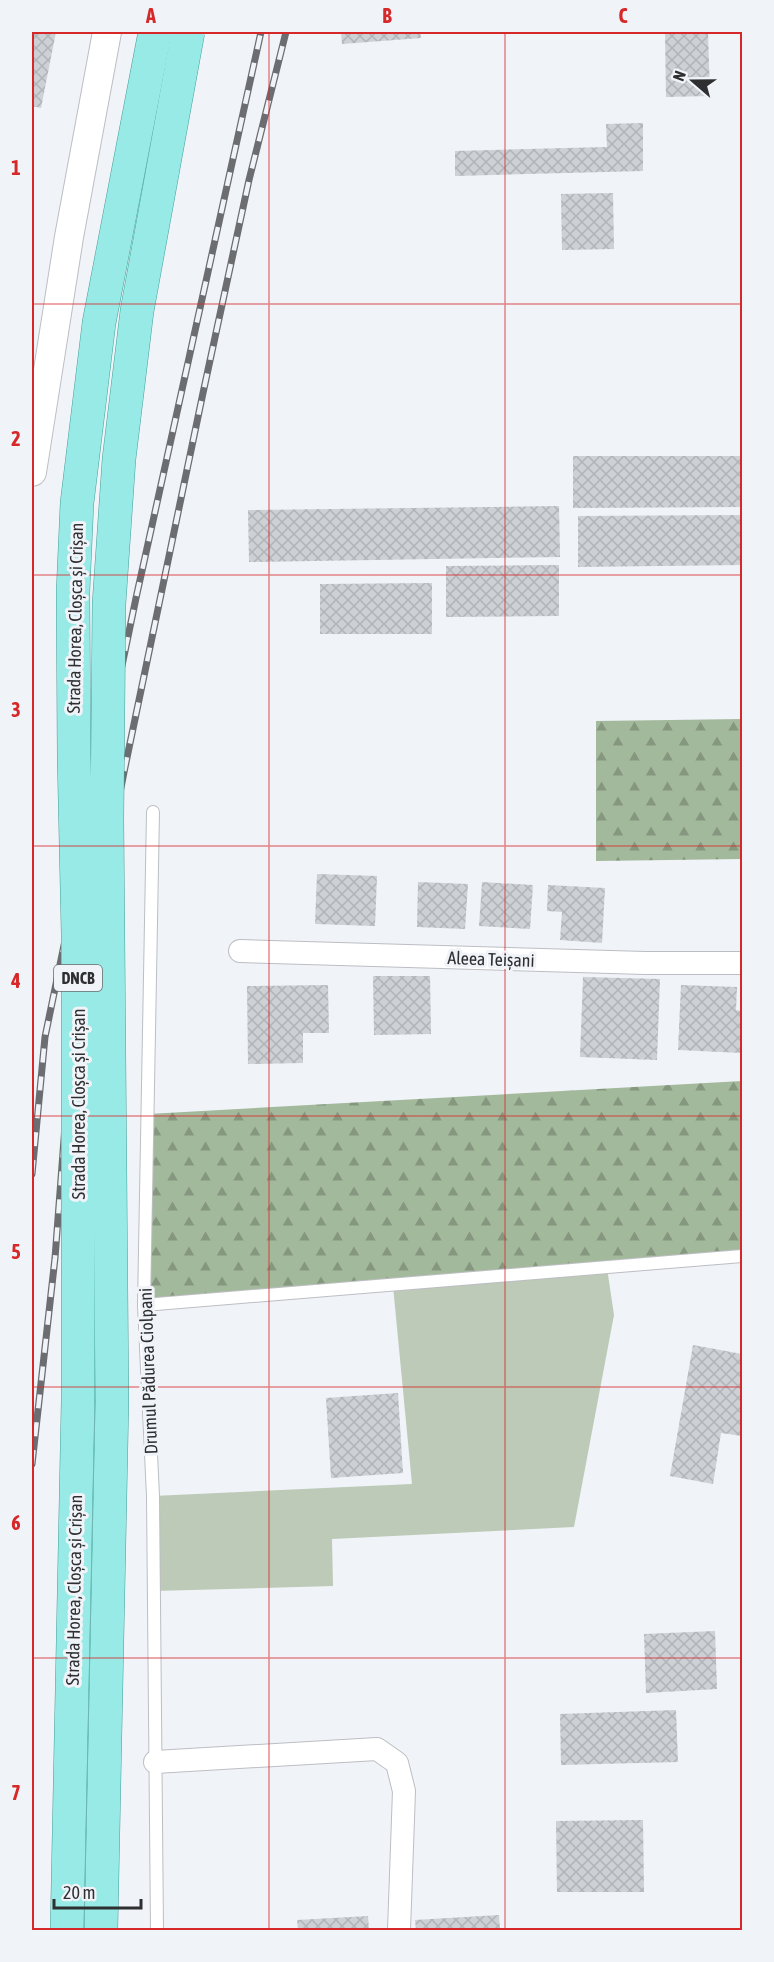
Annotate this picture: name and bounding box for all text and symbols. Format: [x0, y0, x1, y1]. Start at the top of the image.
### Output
text: A [145, 4, 156, 27]
text: B [382, 4, 392, 27]
text: C [619, 4, 628, 27]
north arrow [663, 51, 723, 111]
text: N [669, 68, 689, 83]
text: 1 [11, 156, 21, 179]
text: 2 [11, 427, 21, 450]
street label: Strada Horea, Cloșca și Crișan [63, 522, 87, 714]
text: 3 [11, 698, 21, 721]
street label: Aleea Teișani [447, 947, 535, 971]
road number: DNCB [54, 965, 102, 991]
text: 4 [10, 969, 21, 992]
street label: Strada Horea, Cloșca și Crișan [68, 1009, 89, 1199]
text: 5 [11, 1240, 21, 1263]
street label: Drumul Pădurea Ciolpani [135, 1287, 161, 1455]
street label: Strada Horea, Cloșca și Crișan [62, 1494, 86, 1686]
text: 6 [11, 1511, 21, 1534]
text: 7 [11, 1781, 21, 1804]
scale bar [54, 1872, 141, 1910]
text: 20 m [63, 1882, 95, 1903]

